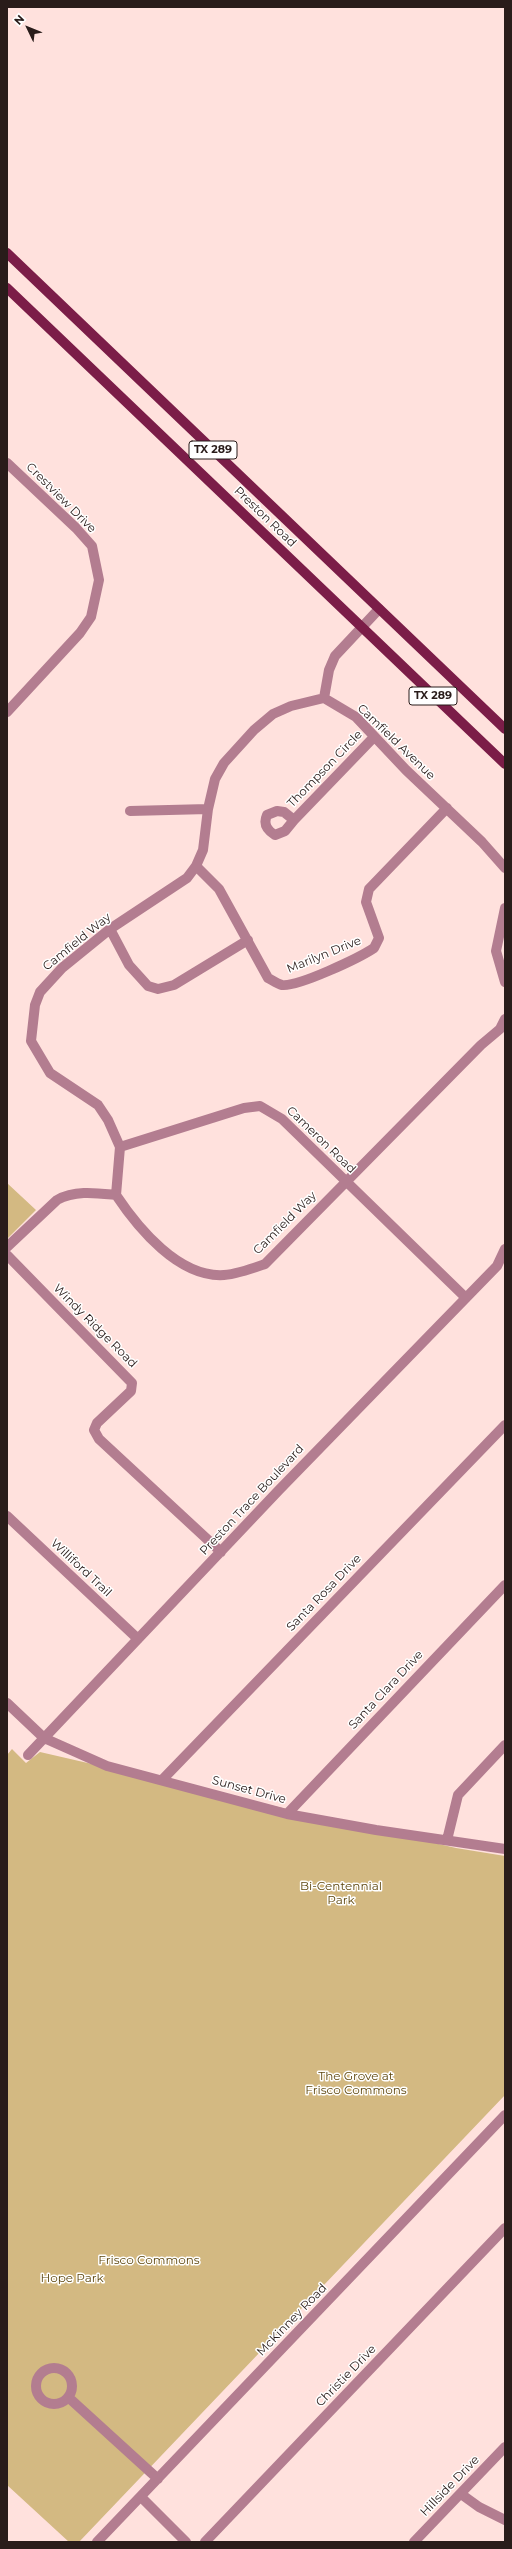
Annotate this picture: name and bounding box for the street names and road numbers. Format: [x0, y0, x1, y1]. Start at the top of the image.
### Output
road number: TX 289 [189, 441, 237, 459]
street label: Crestview Drive [23, 460, 99, 536]
street label: Preston Road [231, 484, 299, 550]
road number: TX 289 [409, 687, 457, 705]
street label: Camfield Avenue [354, 701, 438, 783]
street label: Thompson Circle [285, 727, 365, 811]
street label: Camfield Way [40, 910, 114, 974]
street label: Marilyn Drive [285, 934, 363, 976]
street label: Cameron Road [284, 1103, 358, 1177]
street label: Camfield Way [250, 1188, 320, 1258]
street label: Windy Ridge Road [50, 1281, 140, 1371]
street label: Preston Trace Boulevard [197, 1442, 307, 1558]
street label: Williford Trail [48, 1536, 114, 1600]
street label: Santa Rosa Drive [284, 1552, 364, 1634]
street label: Santa Clara Drive [346, 1648, 426, 1732]
street label: Sunset Drive [210, 1773, 288, 1807]
street label: McKinney Road [254, 2281, 330, 2359]
street label: Christie Drive [313, 2342, 379, 2410]
street label: Hillside Drive [418, 2453, 482, 2519]

